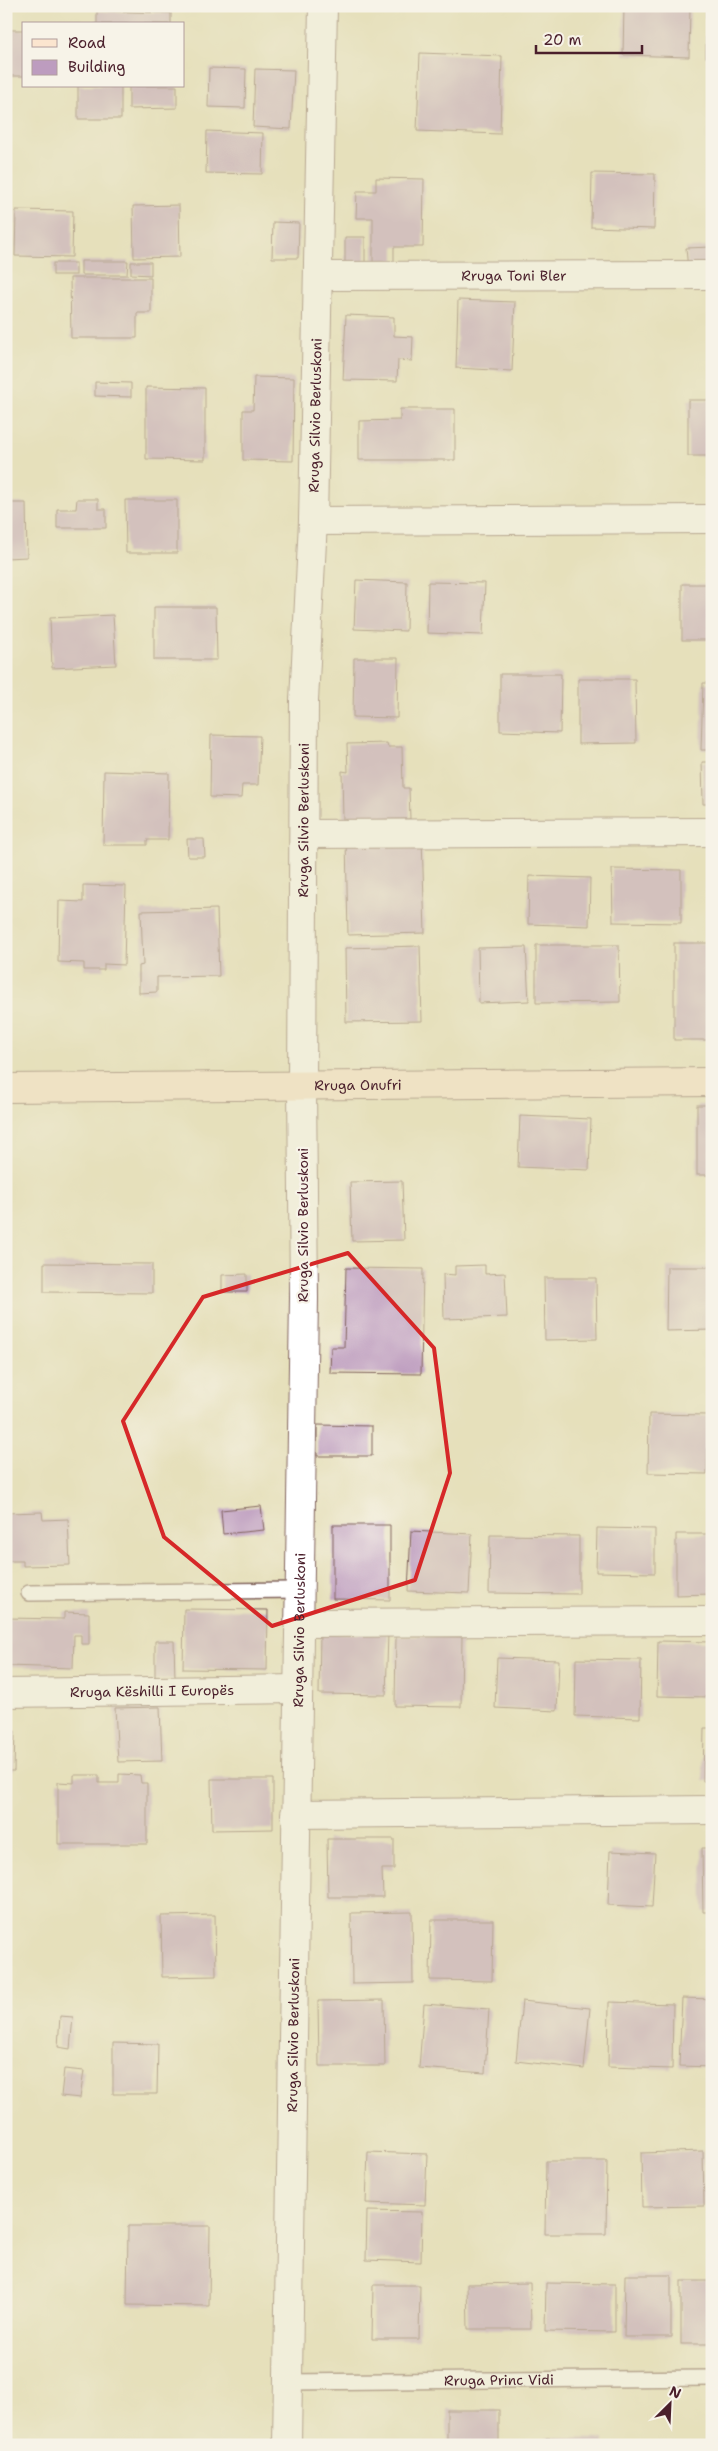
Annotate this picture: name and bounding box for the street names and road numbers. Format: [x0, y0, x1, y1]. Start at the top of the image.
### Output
street label: Rruga Toni Bler [461, 266, 567, 285]
street label: Rruga Silvio Berluskoni [305, 338, 326, 493]
street label: Rruga Silvio Berluskoni [294, 743, 313, 898]
street label: Rruga Onufri [314, 1076, 402, 1094]
street label: Rruga Silvio Berluskoni [294, 1148, 312, 1302]
street label: Rruga Silvio Berluskoni [289, 1553, 309, 1708]
street label: Rruga Këshilli I Europës [70, 1681, 234, 1701]
street label: Rruga Silvio Berluskoni [283, 1958, 303, 2113]
street label: Rruga Princ Vidi [444, 2370, 554, 2390]

